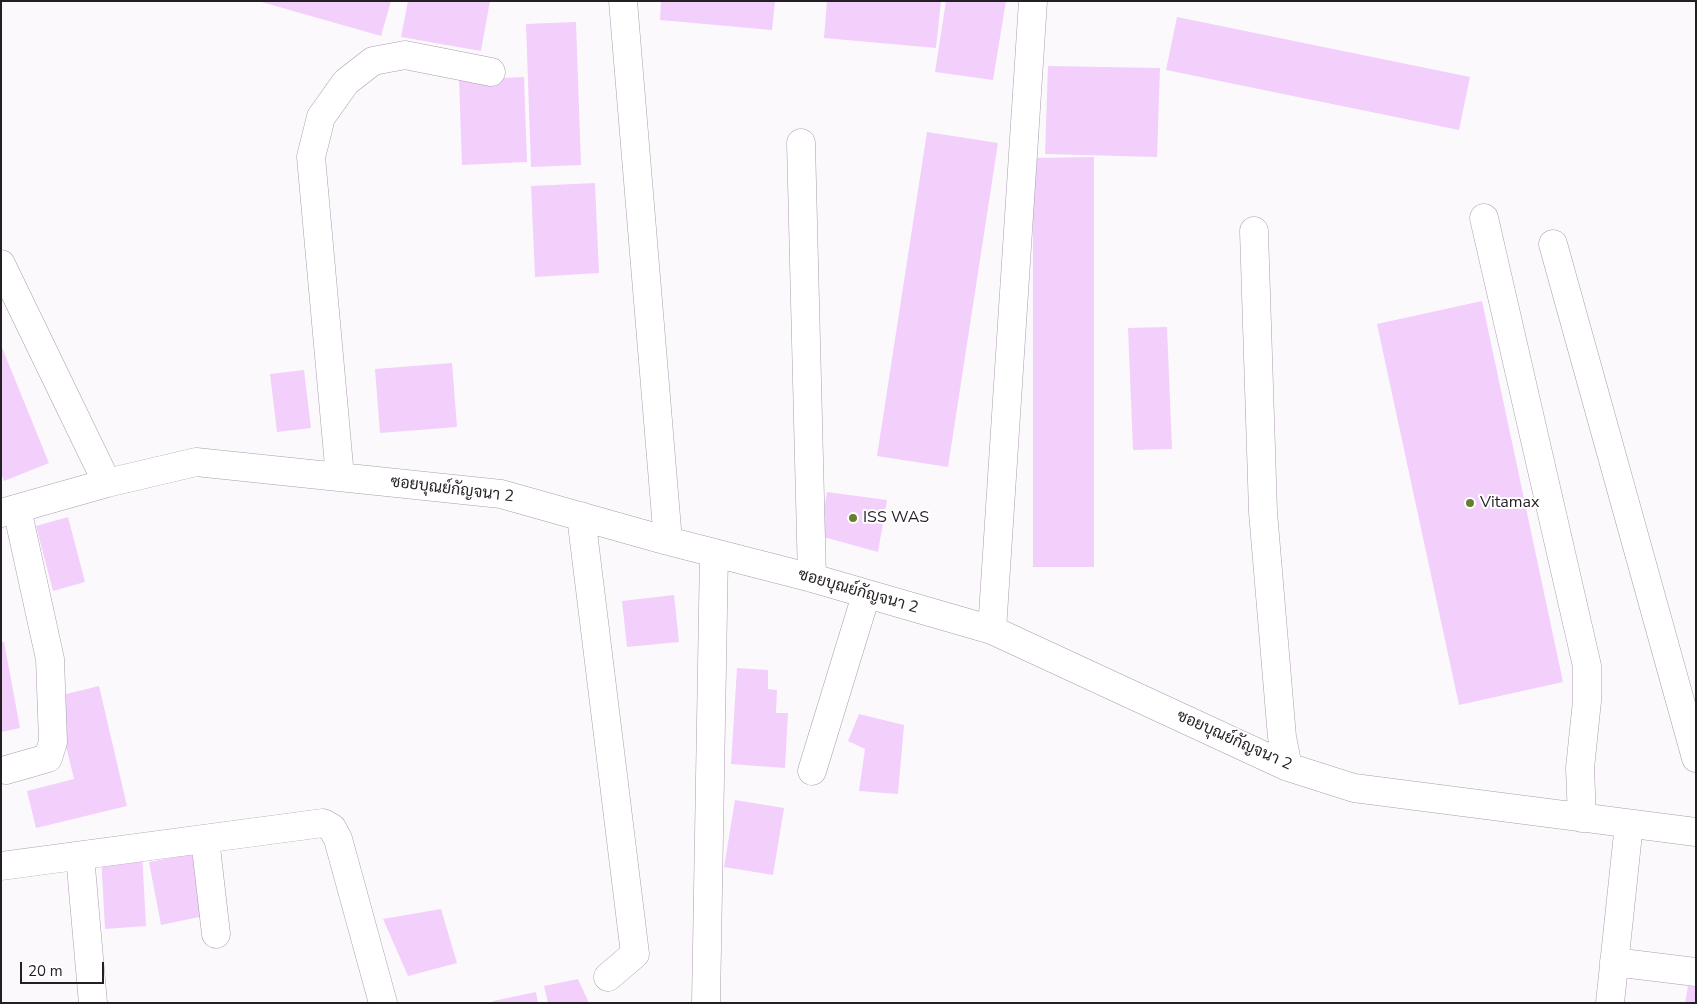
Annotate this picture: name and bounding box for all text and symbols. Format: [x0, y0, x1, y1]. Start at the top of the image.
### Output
street label: ซอยบุณย์กัญจนา 2 [389, 473, 515, 507]
place label: Vitamax [1480, 493, 1539, 513]
marker: Vitamax [1464, 497, 1476, 509]
place label: ISS WAS [863, 508, 929, 528]
marker: ISS WAS [847, 512, 859, 524]
street label: ซอยบุณย์กัญจนา 2 [796, 566, 920, 618]
street label: ซอยบุณย์กัญจนา 2 [1173, 707, 1295, 775]
scale bar [22, 952, 106, 984]
text: 20 m [28, 961, 63, 981]

